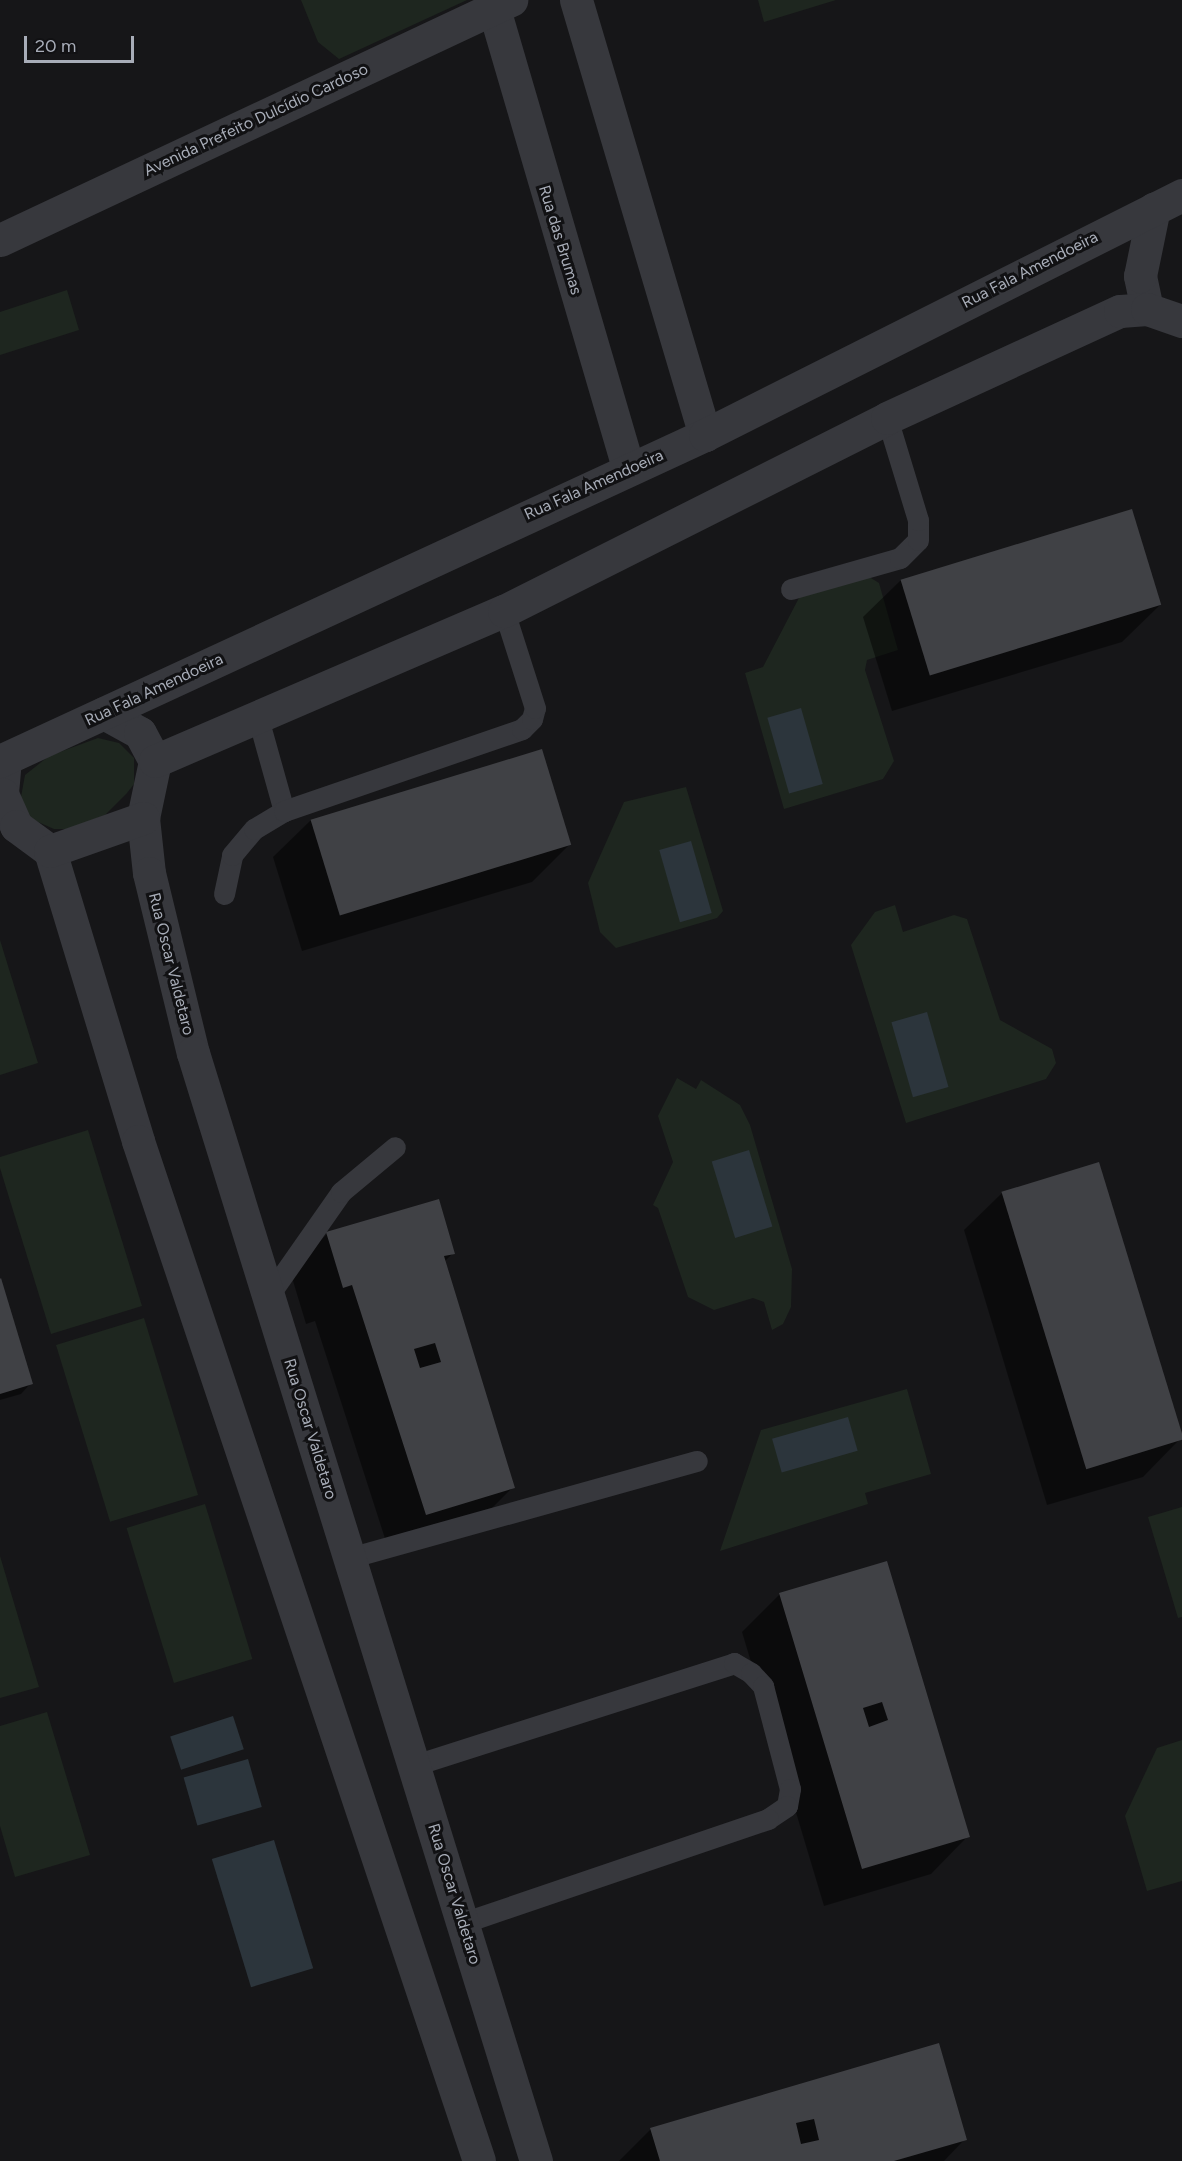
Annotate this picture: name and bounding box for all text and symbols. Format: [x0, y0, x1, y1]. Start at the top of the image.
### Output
scale bar [27, 24, 136, 62]
text: 20 m [35, 35, 76, 57]
street label: Avenida Prefeito Dulcídio Cardoso [141, 59, 371, 181]
street label: Rua das Brumas [534, 183, 586, 297]
street label: Rua Fala Amendoeira [959, 227, 1101, 313]
street label: Rua Fala Amendoeira [521, 446, 667, 524]
street label: Rua Fala Amendoeira [82, 650, 226, 730]
street label: Rua Oscar Valdetaro [144, 891, 198, 1037]
street label: Rua Oscar Valdetaro [279, 1356, 341, 1502]
street label: Rua Oscar Valdetaro [423, 1821, 485, 1967]

